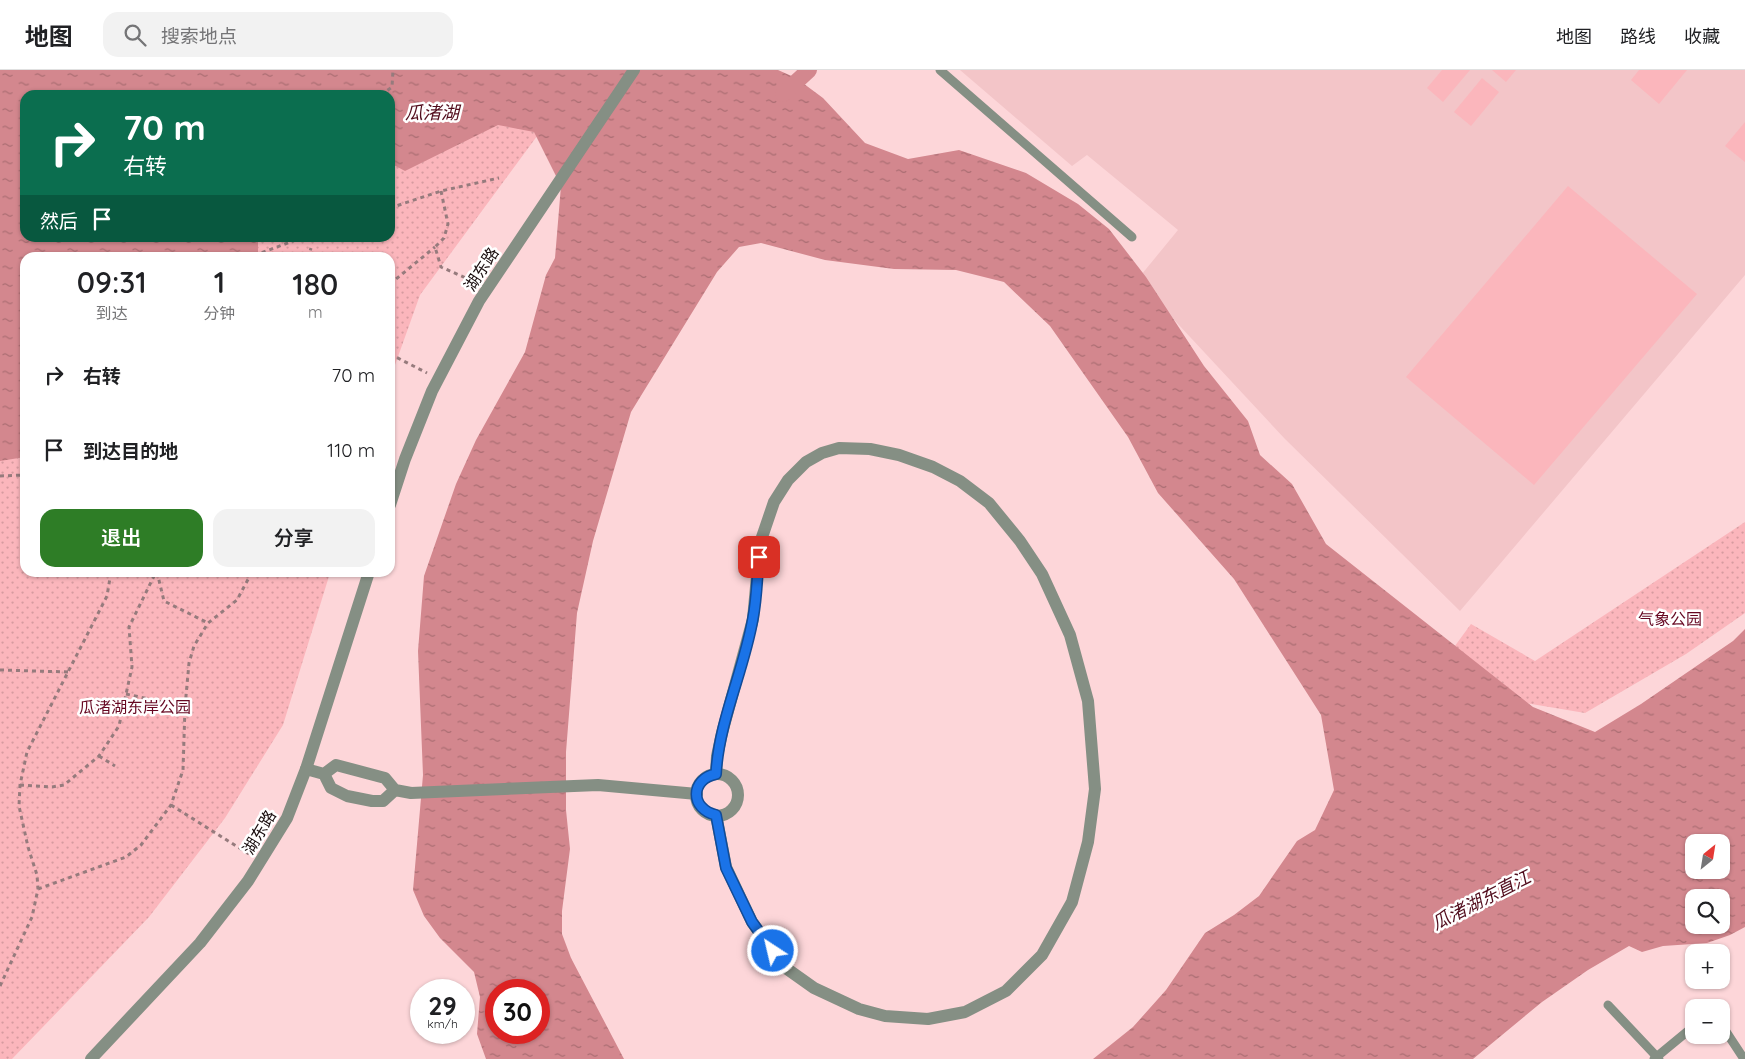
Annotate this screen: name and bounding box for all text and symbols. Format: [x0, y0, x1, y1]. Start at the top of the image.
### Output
search box [103, 12, 453, 57]
text: 地图 [25, 21, 73, 51]
icon: search [121, 21, 149, 49]
text: 搜索地点 [161, 24, 237, 48]
text: 地图 [1556, 25, 1592, 48]
text: 路线 [1620, 25, 1656, 48]
text: 收藏 [1684, 25, 1720, 48]
water label: 瓜渚湖 [405, 101, 462, 124]
text: 70 m [123, 105, 206, 149]
icon: right [40, 110, 105, 175]
text: 右转 [123, 152, 167, 180]
icon: arrive [88, 205, 116, 233]
text: 然后 [40, 209, 78, 233]
street label: 湖东路 [460, 243, 502, 295]
text: 09:31 [77, 263, 147, 301]
text: 1 [214, 263, 225, 301]
text: 180 [292, 265, 338, 303]
text: m [308, 302, 323, 322]
text: 到达 [96, 303, 128, 323]
text: 分钟 [203, 303, 235, 323]
icon: right [40, 361, 68, 389]
text: 70 m [331, 363, 375, 387]
text: 右转 [83, 364, 121, 388]
icon: arrive [40, 436, 68, 464]
text: 110 m [327, 438, 375, 462]
text: 到达目的地 [83, 439, 178, 463]
button: 退出 [40, 509, 203, 567]
button: 分享 [213, 509, 375, 567]
pin [738, 536, 780, 578]
icon: arrive [745, 543, 773, 571]
park label: 气象公园 [1638, 609, 1702, 629]
park label: 瓜渚湖东岸公园 [79, 697, 191, 717]
street label: 湖东路 [238, 806, 280, 858]
north arrow [1685, 834, 1730, 879]
map controls [1685, 834, 1730, 1044]
water label: 瓜渚湖东直江 [1428, 864, 1536, 935]
button: search [1685, 889, 1730, 934]
position arrow [746, 924, 798, 976]
button: + [1685, 944, 1730, 989]
speed limit sign: 30 [485, 979, 550, 1044]
text: 29 [428, 990, 457, 1021]
button: − [1685, 999, 1730, 1044]
text: km/h [427, 1016, 458, 1031]

